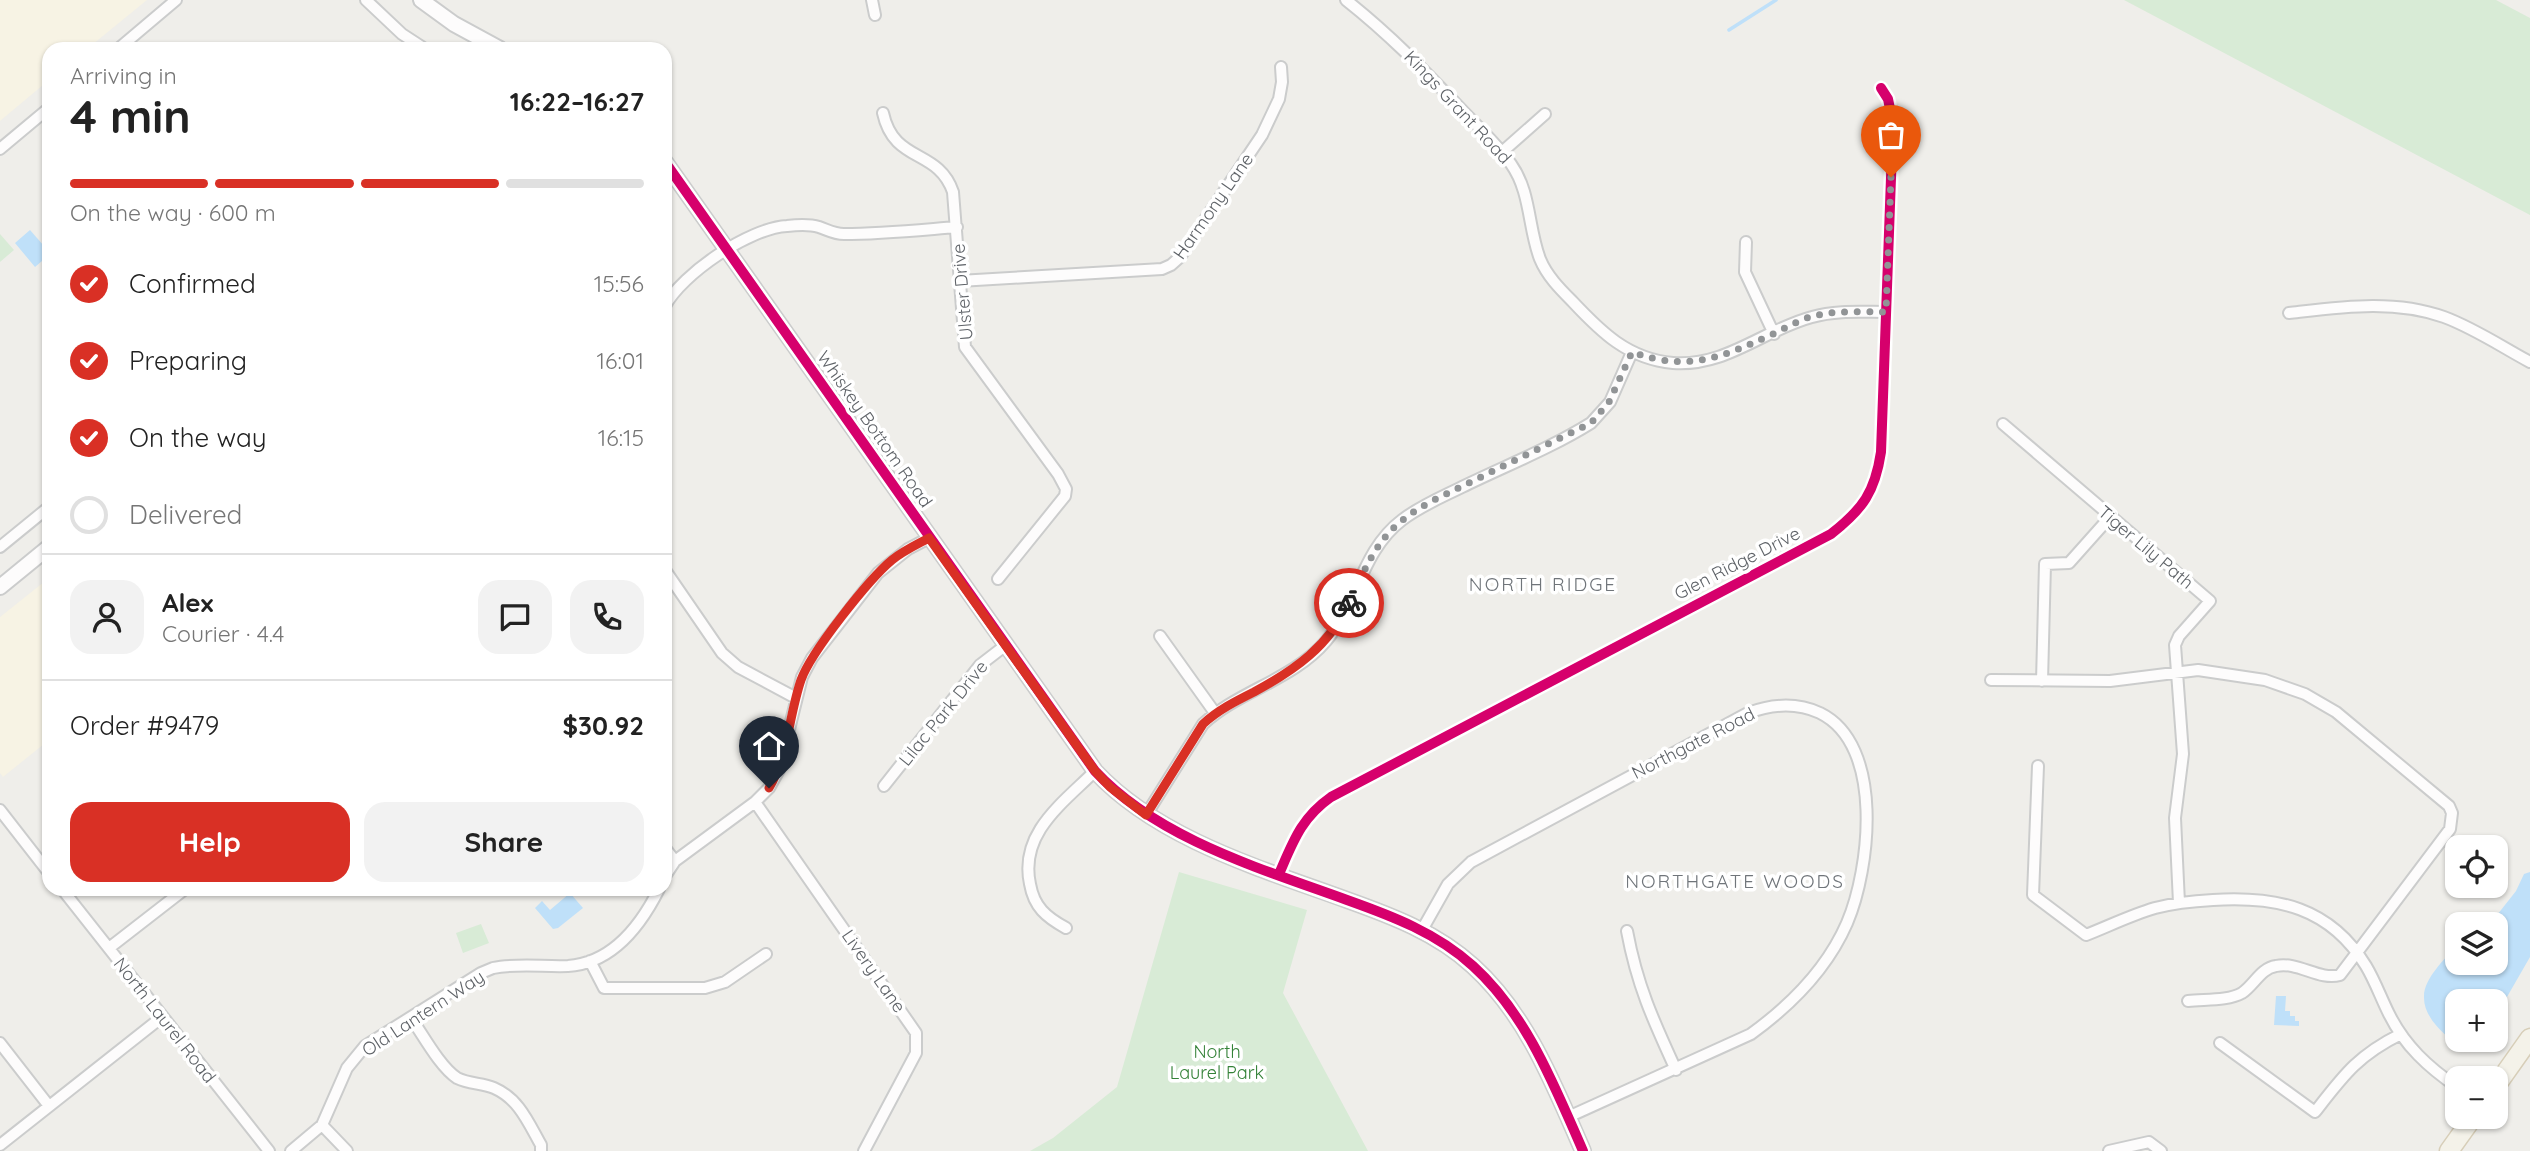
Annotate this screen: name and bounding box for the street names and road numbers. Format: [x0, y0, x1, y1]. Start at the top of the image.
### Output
street label: Kings Grant Road [1399, 45, 1517, 169]
street label: Harmony Lane [1168, 148, 1258, 264]
street label: Ulster Drive [946, 243, 978, 341]
street label: Whiskey Bottom Road [812, 346, 938, 512]
street label: Tiger Lily Path [2093, 500, 2199, 594]
street label: Glen Ridge Drive [1670, 521, 1804, 605]
street label: Lilac Park Drive [893, 656, 993, 770]
street label: Northgate Road [1628, 702, 1758, 784]
street label: Livery Lane [837, 925, 911, 1017]
street label: North Laurel Road [109, 953, 221, 1087]
street label: Old Lantern Way [358, 965, 488, 1061]

